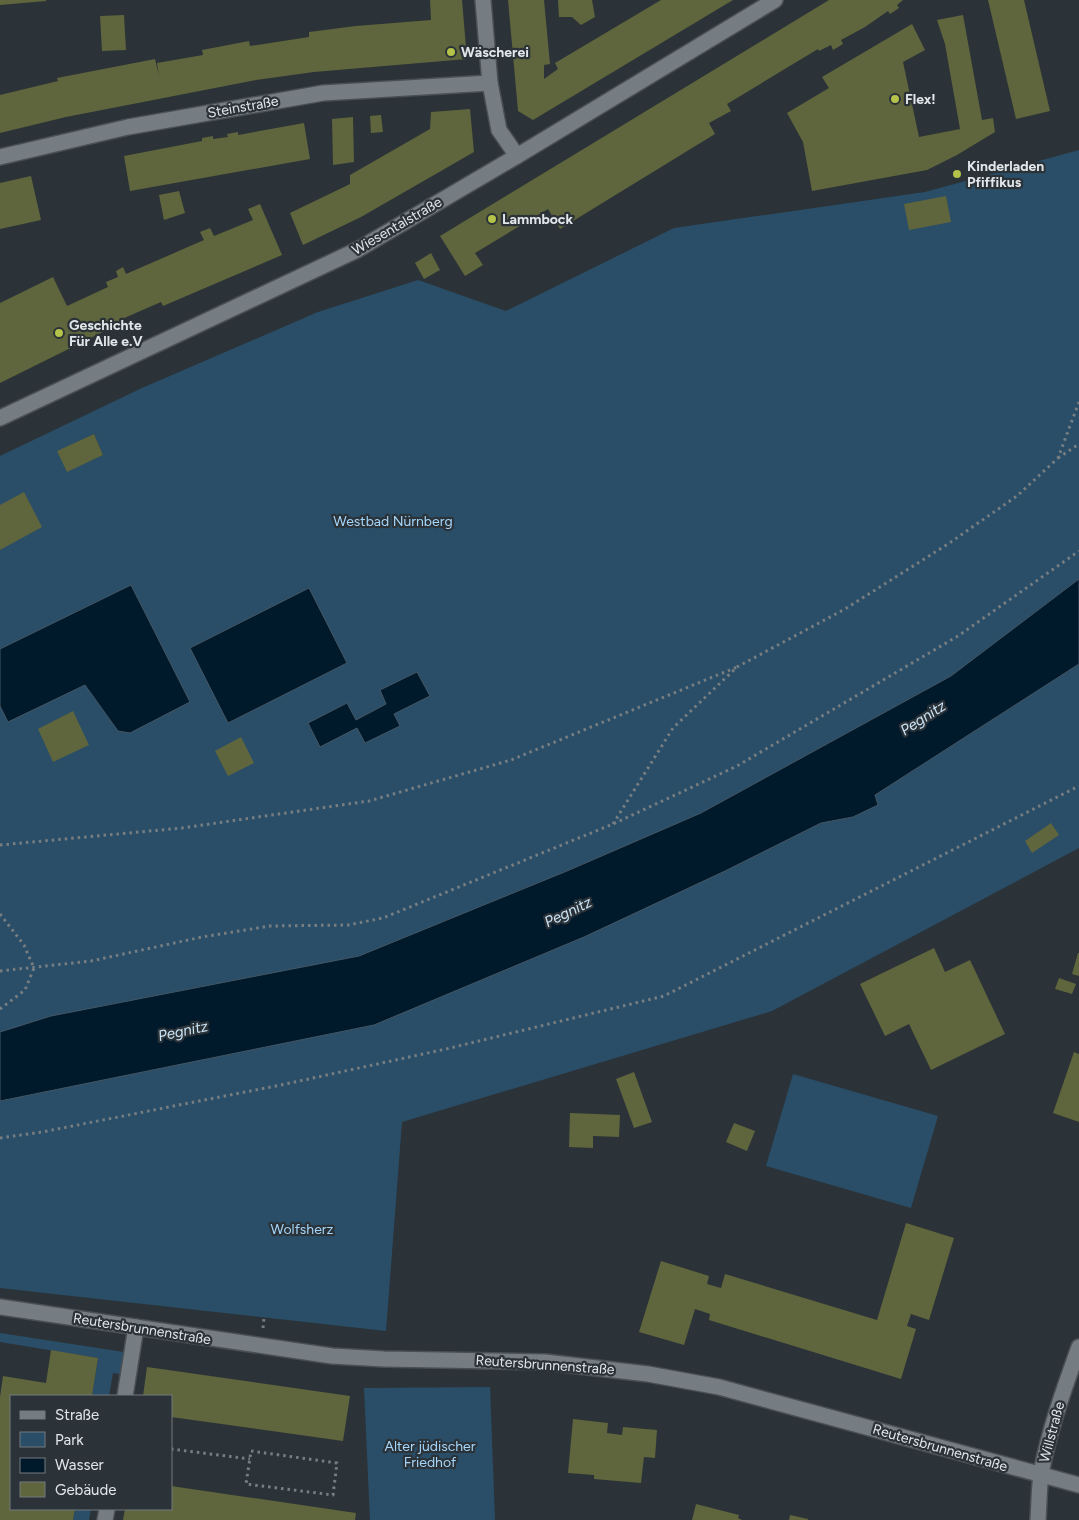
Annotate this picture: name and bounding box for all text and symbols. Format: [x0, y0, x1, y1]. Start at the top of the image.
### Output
place label: Wäscherei [461, 44, 529, 61]
marker: Wäscherei [445, 46, 457, 58]
place label: Flex! [905, 91, 936, 108]
street label: Steinstraße [206, 92, 280, 122]
marker: Flex! [889, 93, 901, 105]
place label: Kinderladen Pfiffikus [967, 158, 1044, 191]
marker: Kinderladen Pfiffikus [951, 168, 963, 180]
street label: Wiesentalstraße [349, 193, 445, 259]
place label: Lammbock [502, 211, 574, 228]
marker: Lammbock [486, 213, 498, 225]
place label: Geschichte Für Alle e.V [69, 317, 143, 350]
marker: Geschichte Für Alle e.V [53, 327, 65, 339]
park label: Westbad Nürnberg [333, 513, 453, 530]
water label: Pegnitz [897, 696, 950, 739]
water label: Pegnitz [541, 893, 595, 931]
water label: Pegnitz [156, 1017, 210, 1045]
park label: Wolfsherz [271, 1221, 334, 1238]
street label: Reutersbrunnenstraße [72, 1310, 213, 1348]
street label: Reutersbrunnenstraße [475, 1352, 615, 1378]
legend [10, 1395, 172, 1510]
street label: Willstraße [1036, 1399, 1068, 1464]
text: Straße [55, 1406, 99, 1424]
street label: Reutersbrunnenstraße [871, 1421, 1010, 1475]
text: Park [55, 1431, 84, 1449]
park label: Alter jüdischer Friedhof [385, 1438, 476, 1471]
text: Wasser [55, 1456, 104, 1474]
text: Gebäude [55, 1481, 116, 1499]

